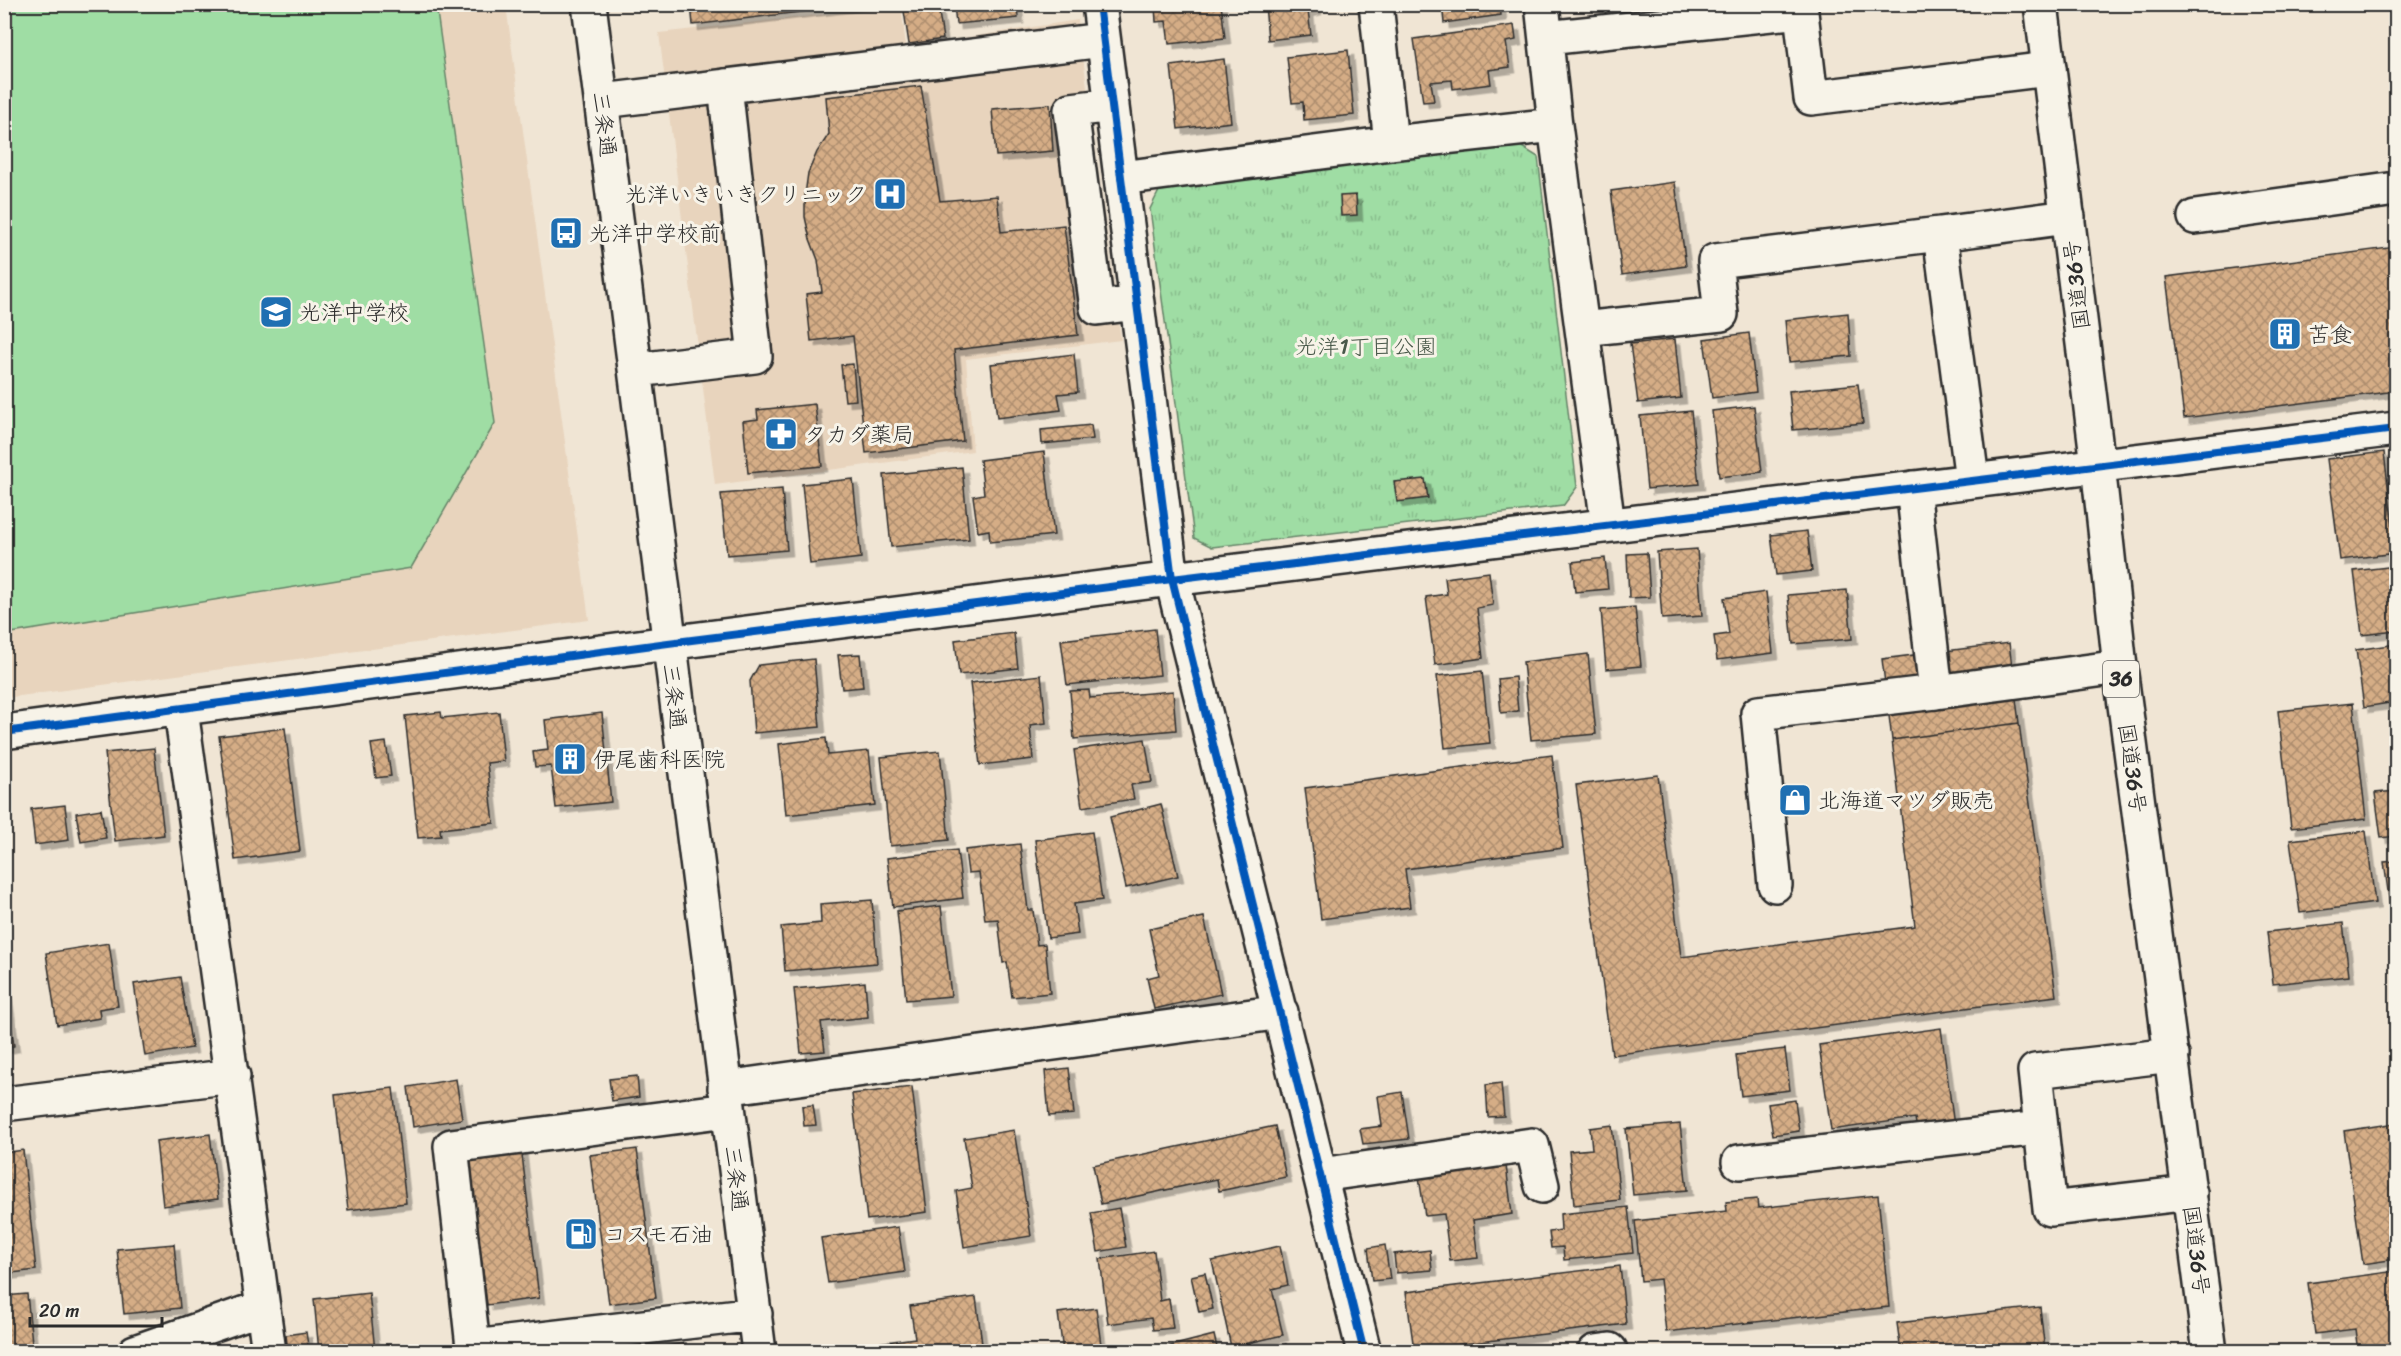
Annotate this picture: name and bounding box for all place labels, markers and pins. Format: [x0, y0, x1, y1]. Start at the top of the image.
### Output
place label: 光洋いきいきクリニック [625, 175, 867, 214]
hospital icon: 光洋いきいきクリニック [872, 176, 908, 212]
place label: 光洋中学校前 [589, 214, 721, 253]
bus stop icon: 光洋中学校前 [548, 215, 584, 251]
place label: 光洋中学校 [299, 293, 409, 332]
school or university icon: 光洋中学校 [258, 294, 294, 330]
place label: 苫食 [2308, 315, 2352, 354]
building icon: 苫食 [2267, 316, 2303, 352]
place label: タカダ薬局 [804, 415, 914, 454]
pharmacy icon: タカダ薬局 [763, 416, 799, 452]
place label: 伊尾歯科医院 [593, 740, 725, 779]
building icon: 伊尾歯科医院 [552, 741, 588, 777]
place label: 北海道マツダ販売 [1818, 781, 1994, 820]
shop icon: 北海道マツダ販売 [1777, 782, 1813, 818]
place label: コスモ石油 [604, 1215, 713, 1254]
fuel station icon: コスモ石油 [563, 1216, 599, 1252]

